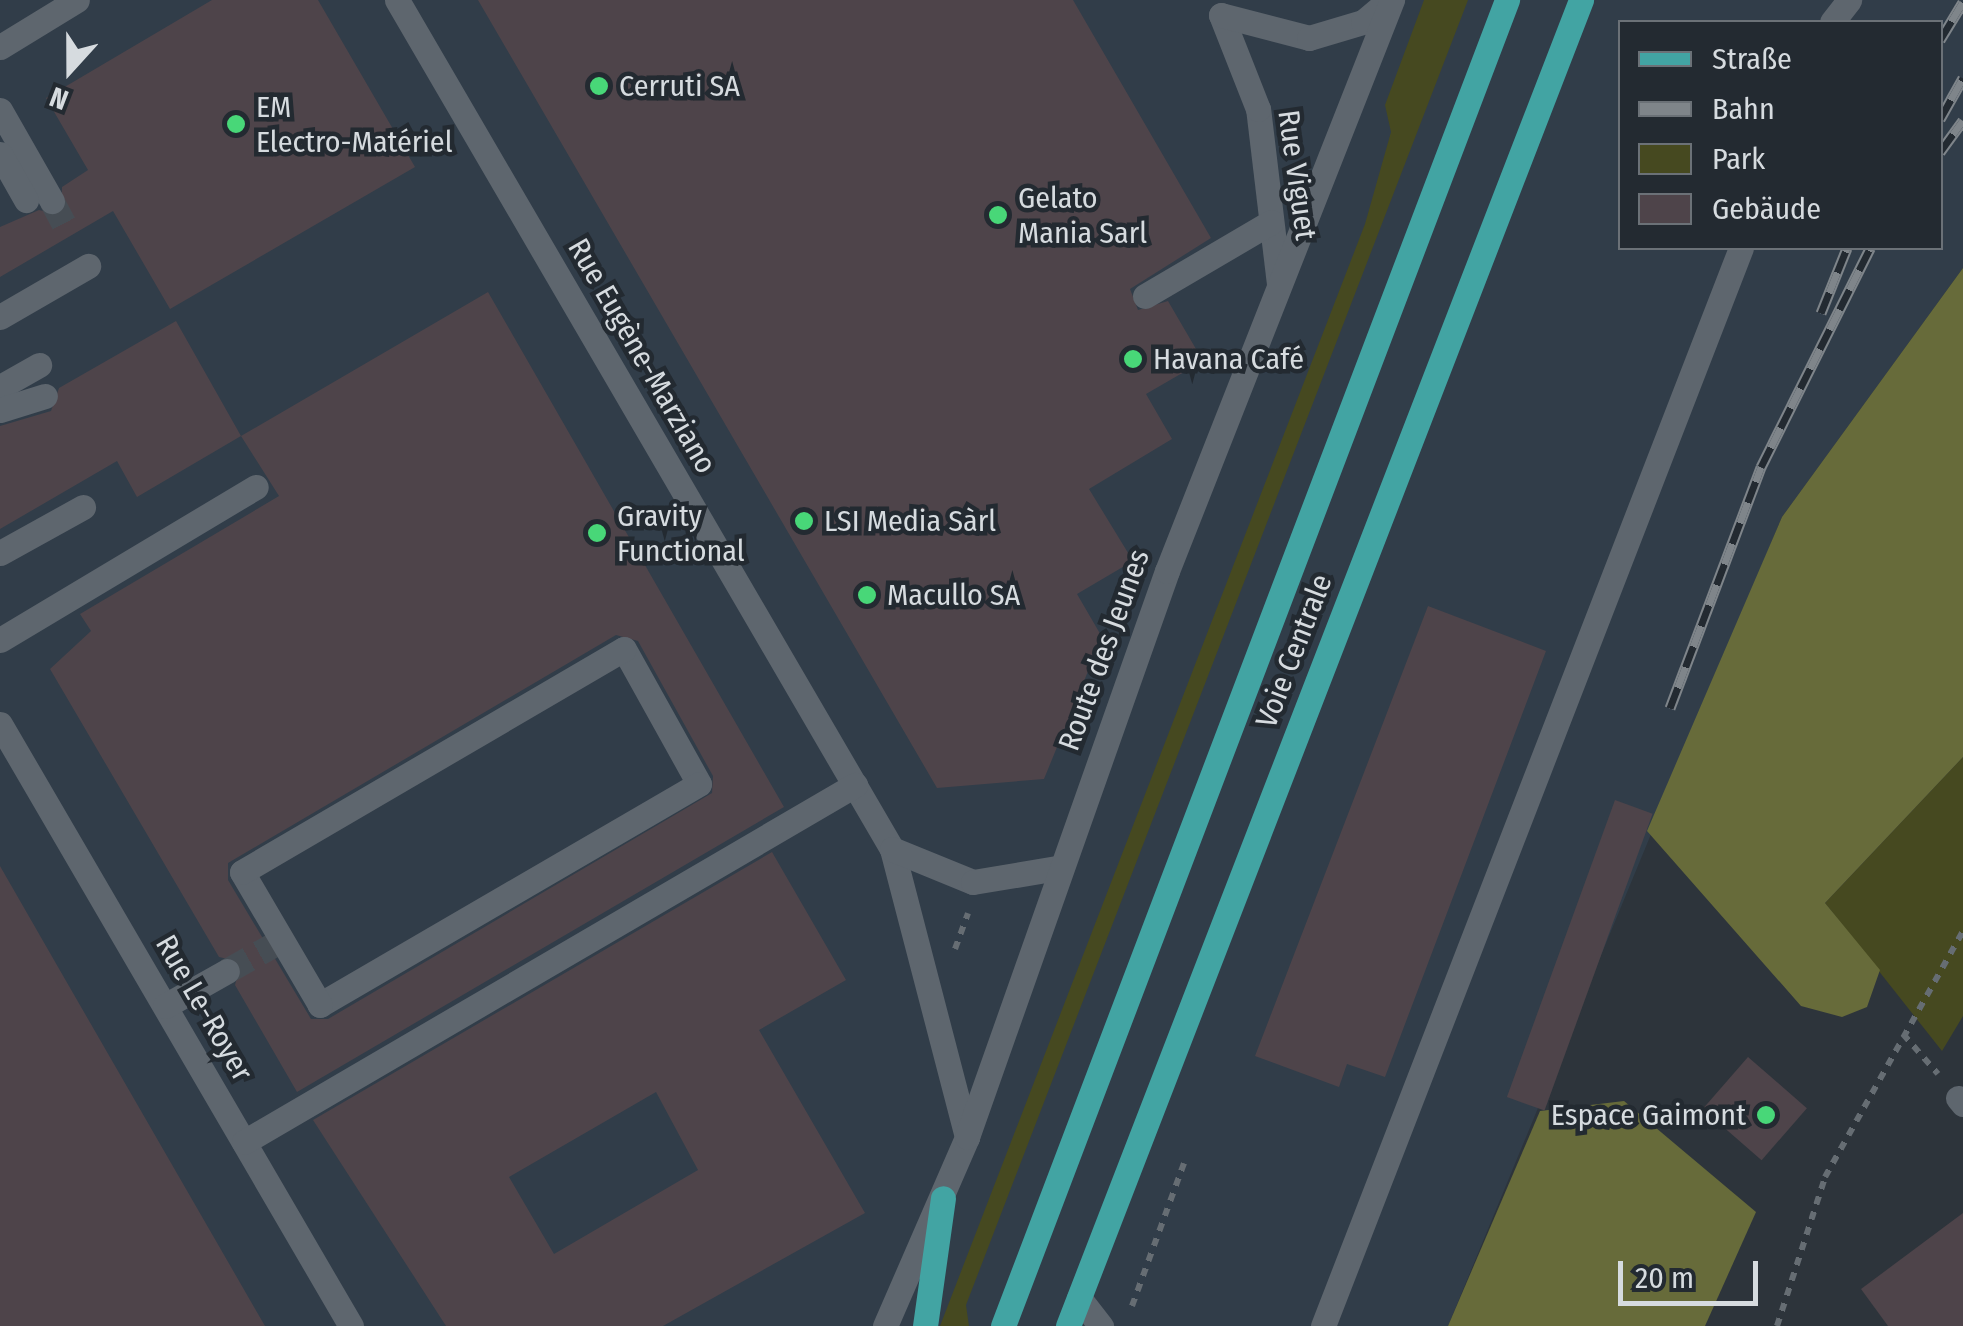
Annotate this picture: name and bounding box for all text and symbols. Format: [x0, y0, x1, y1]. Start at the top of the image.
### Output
north arrow [20, 20, 120, 120]
legend [1618, 20, 1943, 250]
text: Straße [1712, 41, 1792, 77]
place label: Cerruti SA [619, 68, 740, 104]
marker: Cerruti SA [588, 75, 610, 97]
text: N [45, 80, 73, 117]
place label: EM Electro-Matériel [256, 89, 453, 160]
text: Bahn [1712, 91, 1775, 127]
street label: Rue Viguet [1270, 108, 1324, 242]
marker: EM Electro-Matériel [225, 113, 247, 135]
text: Park [1712, 141, 1765, 177]
place label: Gelato Mania Sarl [1018, 180, 1147, 250]
text: Gebäude [1712, 191, 1821, 227]
marker: Gelato Mania Sarl [987, 204, 1009, 226]
street label: Rue Eugène-Marziano [560, 232, 724, 480]
place label: Havana Café [1153, 341, 1304, 377]
marker: Havana Café [1122, 348, 1144, 370]
place label: Gravity Functional [617, 498, 745, 568]
place label: LSI Media Sàrl [824, 503, 996, 539]
marker: LSI Media Sàrl [793, 510, 815, 532]
marker: Gravity Functional [586, 522, 608, 544]
street label: Route des Jeunes [1051, 544, 1157, 756]
street label: Voie Centrale [1248, 569, 1340, 733]
place label: Macullo SA [887, 577, 1020, 613]
marker: Macullo SA [856, 584, 878, 606]
street label: Rue Le-Royer [148, 929, 260, 1087]
place label: Espace Gaimont [1551, 1097, 1746, 1133]
marker: Espace Gaimont [1755, 1104, 1777, 1126]
scale bar [1623, 1241, 1763, 1303]
text: 20 m [1635, 1260, 1694, 1296]

